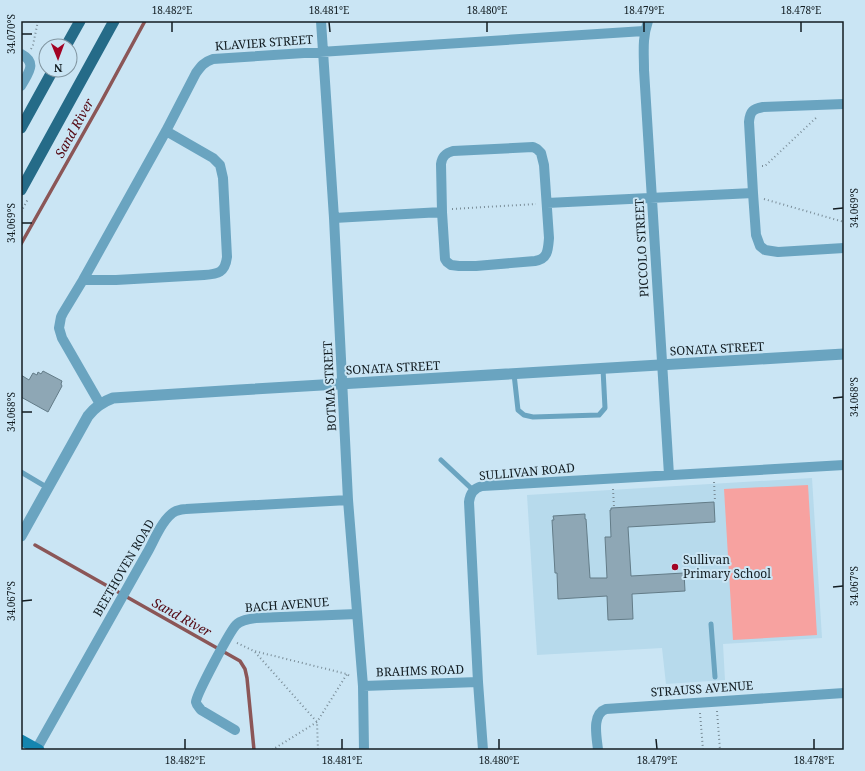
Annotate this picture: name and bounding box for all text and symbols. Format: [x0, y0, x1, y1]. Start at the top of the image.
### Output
text: 18.482°E [152, 3, 192, 17]
text: 18.481°E [309, 3, 349, 17]
text: 18.480°E [467, 3, 507, 17]
text: 18.479°E [624, 3, 664, 17]
text: 18.478°E [781, 3, 821, 17]
text: 34.070°S [4, 14, 18, 54]
street label: KLAVIER STREET [214, 31, 314, 54]
north arrow [38, 38, 78, 78]
text: N [53, 61, 63, 76]
water label: Sand River [50, 94, 98, 161]
text: 34.069°S [847, 188, 861, 228]
street label: PICCOLO STREET [630, 198, 653, 298]
text: 34.069°S [4, 203, 18, 243]
street label: SONATA STREET [669, 338, 765, 359]
street label: BOTMA STREET [319, 340, 340, 432]
street label: SONATA STREET [345, 357, 441, 378]
text: 34.068°S [847, 377, 861, 417]
text: 34.068°S [4, 392, 18, 432]
street label: SULLIVAN ROAD [478, 459, 576, 484]
street label: BEETHOVEN ROAD [89, 516, 158, 619]
place label: Sullivan Primary School [683, 551, 771, 582]
marker: Sullivan Primary School [670, 562, 680, 572]
text: 34.067°S [847, 566, 861, 606]
text: 34.067°S [4, 581, 18, 621]
water label: Sand River [149, 593, 216, 641]
street label: BACH AVENUE [244, 593, 330, 616]
street label: BRAHMS ROAD [376, 660, 465, 681]
street label: STRAUSS AVENUE [650, 676, 754, 701]
text: 18.482°E [165, 753, 205, 767]
text: 18.481°E [322, 753, 362, 767]
text: 18.480°E [479, 753, 519, 767]
text: 18.479°E [637, 753, 677, 767]
text: 18.478°E [794, 753, 834, 767]

